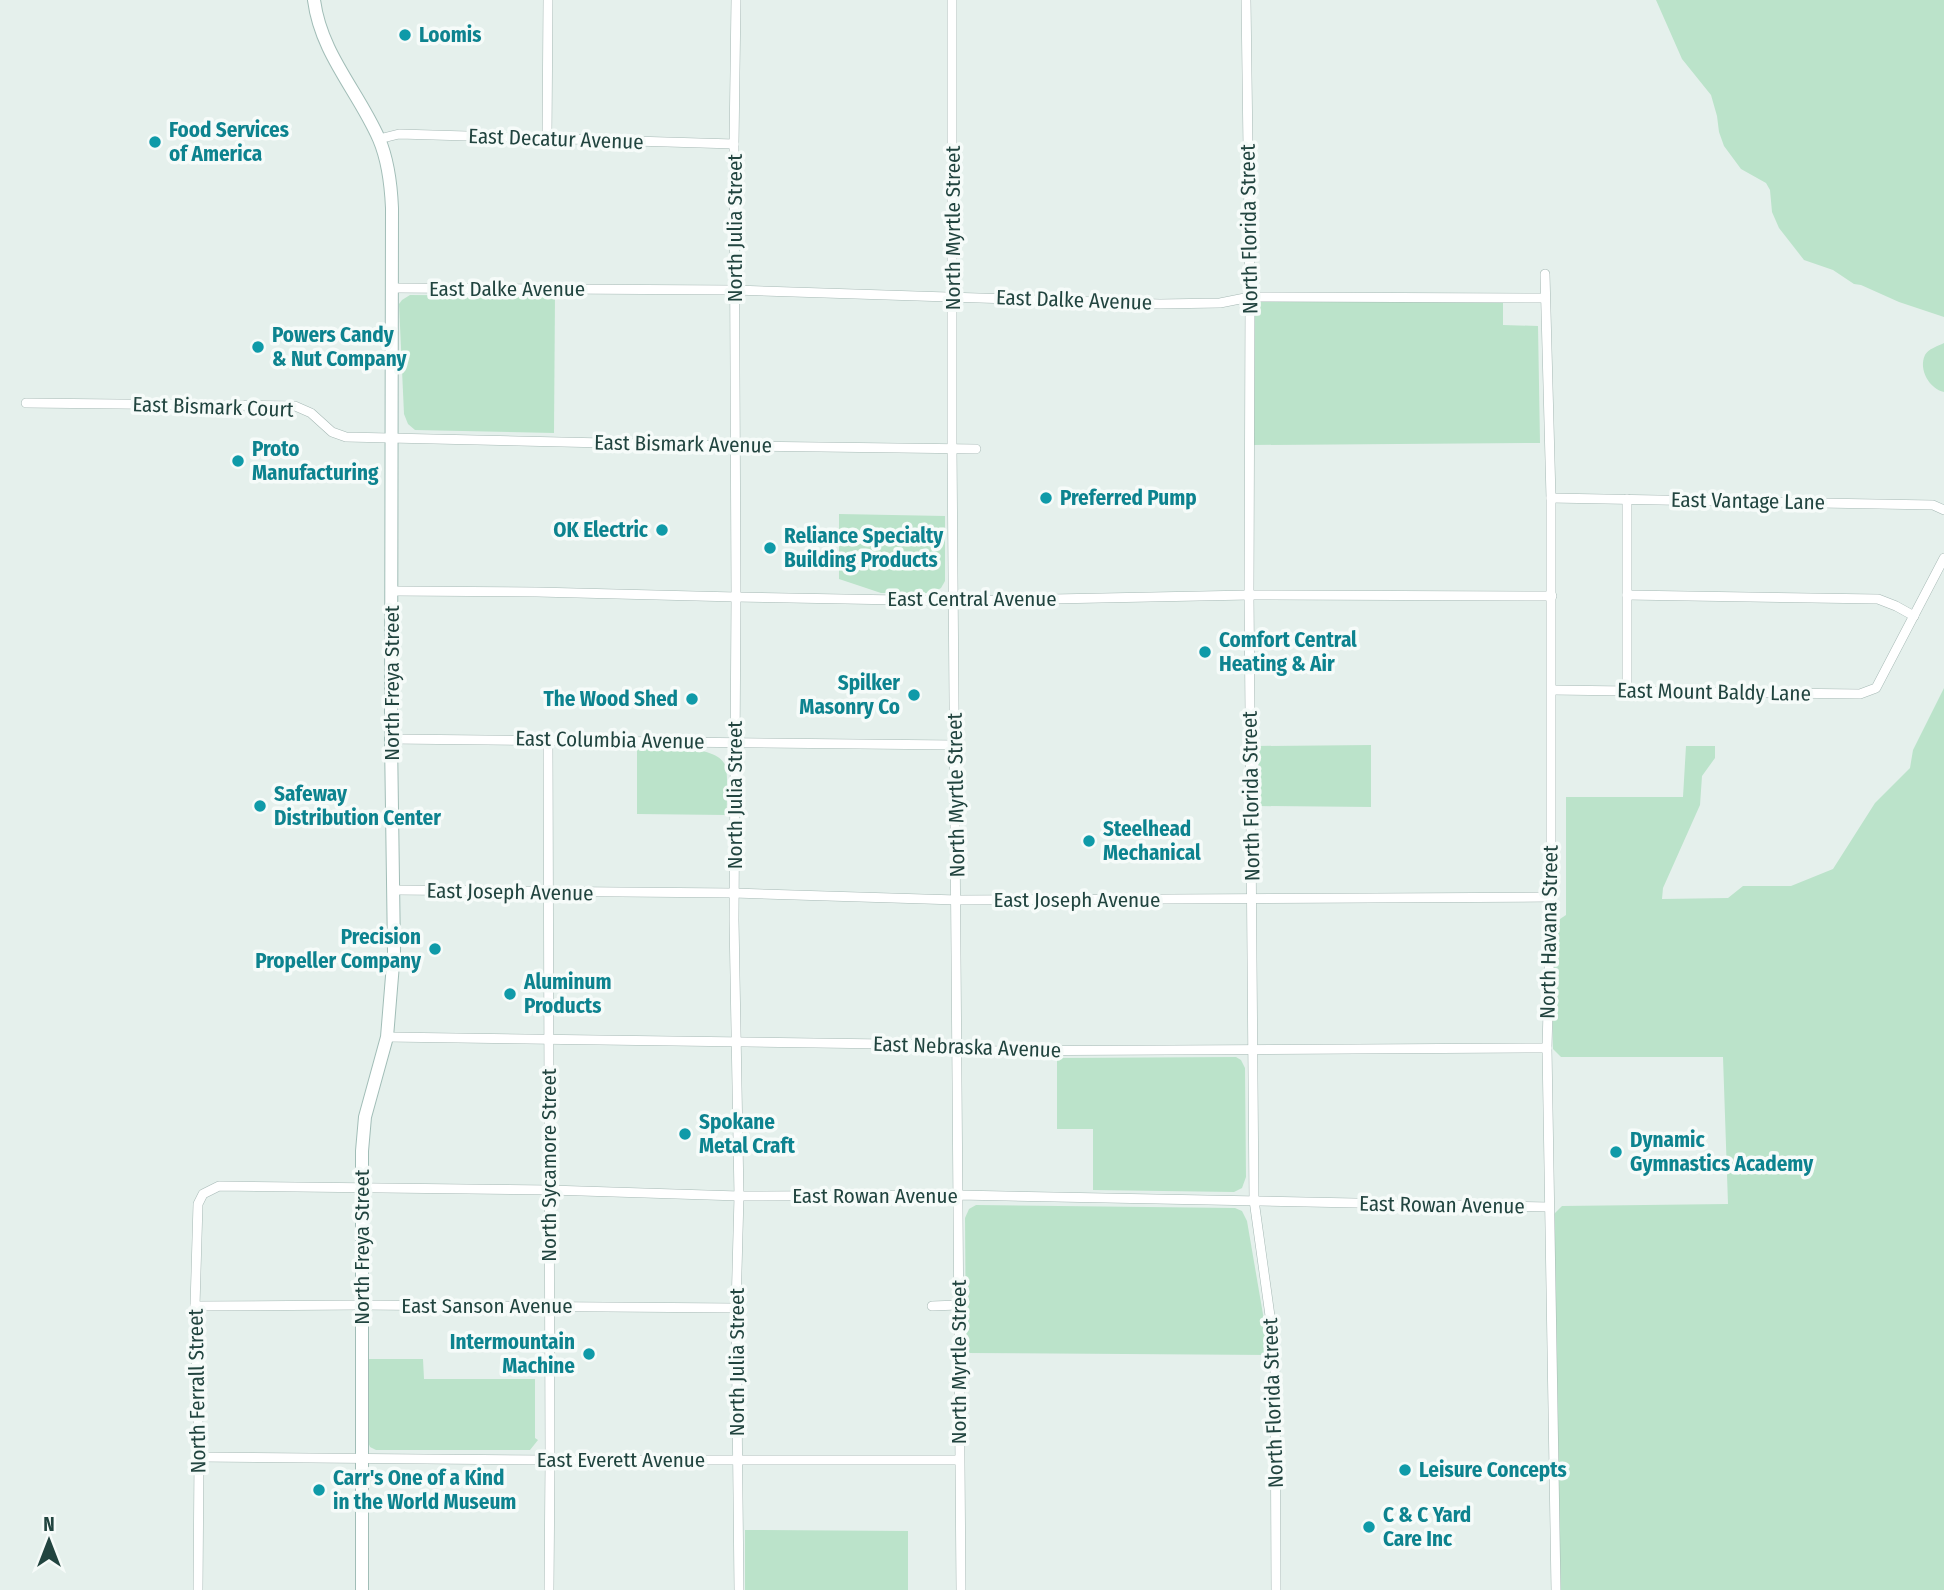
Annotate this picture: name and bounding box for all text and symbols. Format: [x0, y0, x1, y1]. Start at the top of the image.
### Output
place label: Loomis [419, 22, 481, 48]
marker: Loomis [397, 27, 413, 43]
place label: Food Services of America [169, 117, 289, 167]
street label: East Decatur Avenue [468, 123, 644, 155]
marker: Food Services of America [147, 134, 163, 150]
street label: North Florida Street [1235, 144, 1263, 314]
street label: North Myrtle Street [940, 146, 966, 310]
street label: North Julia Street [722, 154, 748, 302]
street label: East Dalke Avenue [429, 276, 585, 302]
street label: East Dalke Avenue [996, 284, 1152, 316]
place label: Powers Candy & Nut Company [272, 322, 408, 372]
marker: Powers Candy & Nut Company [250, 339, 266, 355]
street label: East Bismark Court [132, 391, 294, 423]
street label: East Bismark Avenue [594, 429, 772, 459]
place label: Proto Manufacturing [252, 436, 379, 486]
marker: Proto Manufacturing [230, 453, 246, 469]
place label: Preferred Pump [1060, 485, 1197, 511]
street label: East Vantage Lane [1671, 487, 1825, 515]
marker: Preferred Pump [1038, 490, 1054, 506]
place label: OK Electric [553, 517, 649, 543]
marker: OK Electric [654, 522, 670, 538]
place label: Reliance Specialty Building Products [784, 523, 944, 573]
marker: Reliance Specialty Building Products [762, 540, 778, 556]
street label: East Central Avenue [887, 586, 1057, 612]
street label: North Freya Street [379, 605, 405, 761]
place label: Comfort Central Heating & Air [1219, 627, 1357, 677]
marker: Comfort Central Heating & Air [1197, 644, 1213, 660]
place label: Spilker Masonry Co [799, 670, 900, 720]
street label: East Mount Baldy Lane [1617, 677, 1811, 707]
place label: The Wood Shed [543, 686, 678, 712]
marker: Spilker Masonry Co [906, 687, 922, 703]
marker: The Wood Shed [684, 691, 700, 707]
street label: North Florida Street [1237, 711, 1265, 881]
street label: North Myrtle Street [942, 712, 970, 878]
street label: North Julia Street [722, 721, 748, 869]
street label: East Columbia Avenue [515, 725, 705, 755]
place label: Safeway Distribution Center [274, 781, 441, 831]
marker: Safeway Distribution Center [252, 798, 268, 814]
place label: Steelhead Mechanical [1103, 816, 1201, 866]
marker: Steelhead Mechanical [1081, 833, 1097, 849]
street label: North Havana Street [1534, 845, 1564, 1019]
street label: East Joseph Avenue [426, 878, 594, 906]
street label: East Joseph Avenue [994, 887, 1160, 913]
place label: Precision Propeller Company [255, 924, 422, 974]
marker: Precision Propeller Company [427, 941, 443, 957]
place label: Aluminum Products [523, 969, 611, 1019]
marker: Aluminum Products [502, 986, 518, 1002]
street label: East Nebraska Avenue [872, 1031, 1062, 1063]
street label: North Sycamore Street [536, 1068, 562, 1262]
place label: Spokane Metal Craft [699, 1109, 795, 1159]
marker: Spokane Metal Craft [677, 1126, 693, 1142]
place label: Dynamic Gymnastics Academy [1630, 1127, 1814, 1177]
marker: Dynamic Gymnastics Academy [1608, 1144, 1624, 1160]
street label: North Freya Street [349, 1169, 375, 1325]
street label: East Rowan Avenue [792, 1183, 958, 1209]
street label: East Rowan Avenue [1359, 1191, 1525, 1219]
street label: North Myrtle Street [946, 1280, 972, 1444]
street label: North Julia Street [724, 1288, 750, 1436]
street label: East Sanson Avenue [401, 1293, 573, 1319]
street label: North Ferrall Street [183, 1308, 211, 1474]
street label: North Florida Street [1257, 1317, 1289, 1489]
place label: Intermountain Machine [450, 1329, 575, 1379]
marker: Intermountain Machine [581, 1346, 597, 1362]
street label: East Everett Avenue [537, 1447, 705, 1473]
place label: Leisure Concepts [1419, 1457, 1567, 1483]
marker: Leisure Concepts [1397, 1462, 1413, 1478]
place label: Carr's One of a Kind in the World Museum [333, 1465, 516, 1515]
marker: Carr's One of a Kind in the World Museum [311, 1482, 327, 1498]
place label: C & C Yard Care Inc [1383, 1502, 1471, 1552]
north arrow [14, 1506, 84, 1576]
text: N [43, 1513, 55, 1536]
marker: C & C Yard Care Inc [1361, 1519, 1377, 1535]

